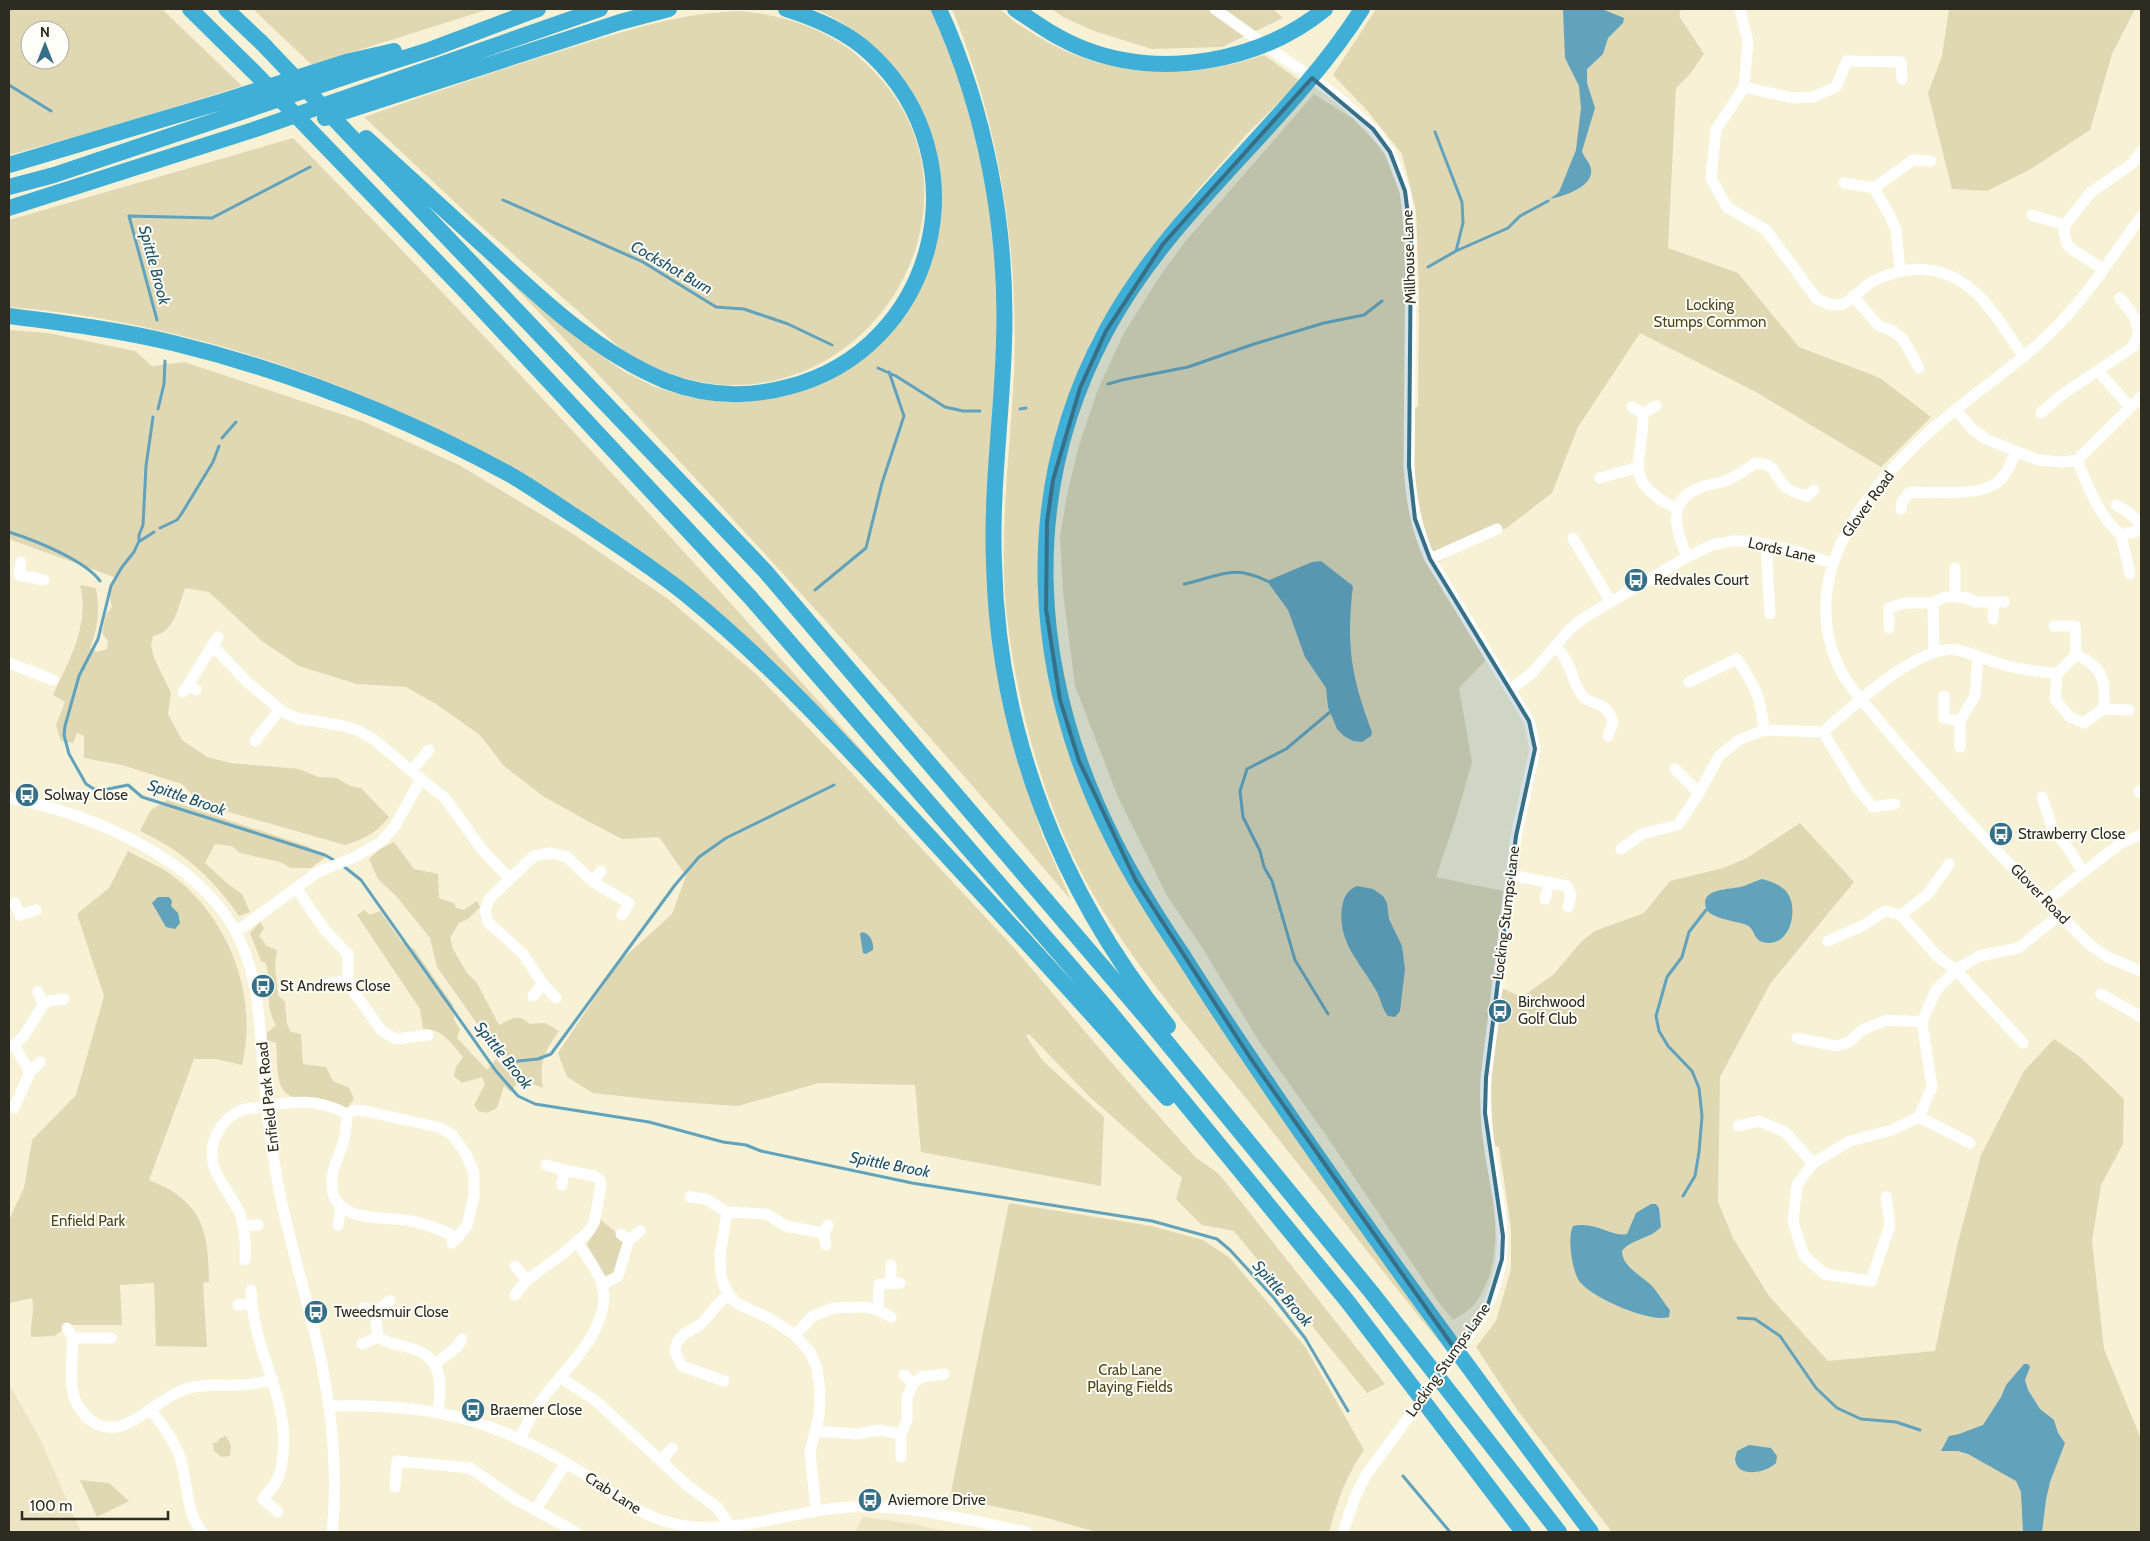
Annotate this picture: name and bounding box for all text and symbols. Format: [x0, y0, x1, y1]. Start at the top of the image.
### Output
north arrow [20, 20, 70, 70]
text: N [40, 23, 50, 41]
street label: Millhouse Lane [1398, 209, 1420, 305]
water label: Spittle Brook [135, 223, 175, 308]
water label: Cockshot Burn [628, 236, 716, 298]
park label: Locking Stumps Common [1654, 296, 1766, 331]
street label: Glover Road [1838, 467, 1898, 541]
street label: Lords Lane [1746, 533, 1818, 567]
bus stop icon: Redvales Court [1623, 567, 1649, 593]
place label: Redvales Court [1654, 571, 1749, 589]
water label: Spittle Brook [145, 775, 229, 820]
bus stop icon: Solway Close [14, 782, 40, 808]
place label: Solway Close [44, 786, 128, 804]
bus stop icon: Strawberry Close [1988, 821, 2014, 847]
place label: Strawberry Close [2018, 825, 2126, 843]
street label: Locking Stumps Lane [1489, 845, 1523, 981]
street label: Glover Road [2007, 860, 2073, 928]
bus stop icon: St Andrews Close [250, 973, 276, 999]
place label: St Andrews Close [280, 977, 391, 995]
place label: Birchwood Golf Club [1518, 993, 1585, 1028]
bus stop icon: Birchwood Golf Club [1487, 998, 1513, 1024]
water label: Spittle Brook [471, 1018, 537, 1094]
street label: Enfield Park Road [253, 1041, 283, 1153]
water label: Spittle Brook [848, 1147, 933, 1182]
park label: Enfield Park [51, 1212, 126, 1230]
water label: Spittle Brook [1249, 1256, 1317, 1331]
bus stop icon: Tweedsmuir Close [303, 1299, 329, 1325]
street label: Locking Stumps Lane [1402, 1299, 1494, 1420]
place label: Tweedsmuir Close [334, 1303, 449, 1321]
park label: Crab Lane Playing Fields [1087, 1361, 1173, 1396]
bus stop icon: Braemer Close [460, 1397, 486, 1423]
place label: Braemer Close [490, 1401, 582, 1419]
street label: Crab Lane [581, 1468, 645, 1518]
bus stop icon: Aviemore Drive [857, 1487, 883, 1513]
scale bar [22, 1488, 169, 1520]
place label: Aviemore Drive [888, 1491, 986, 1509]
text: 100 m [30, 1497, 72, 1515]

